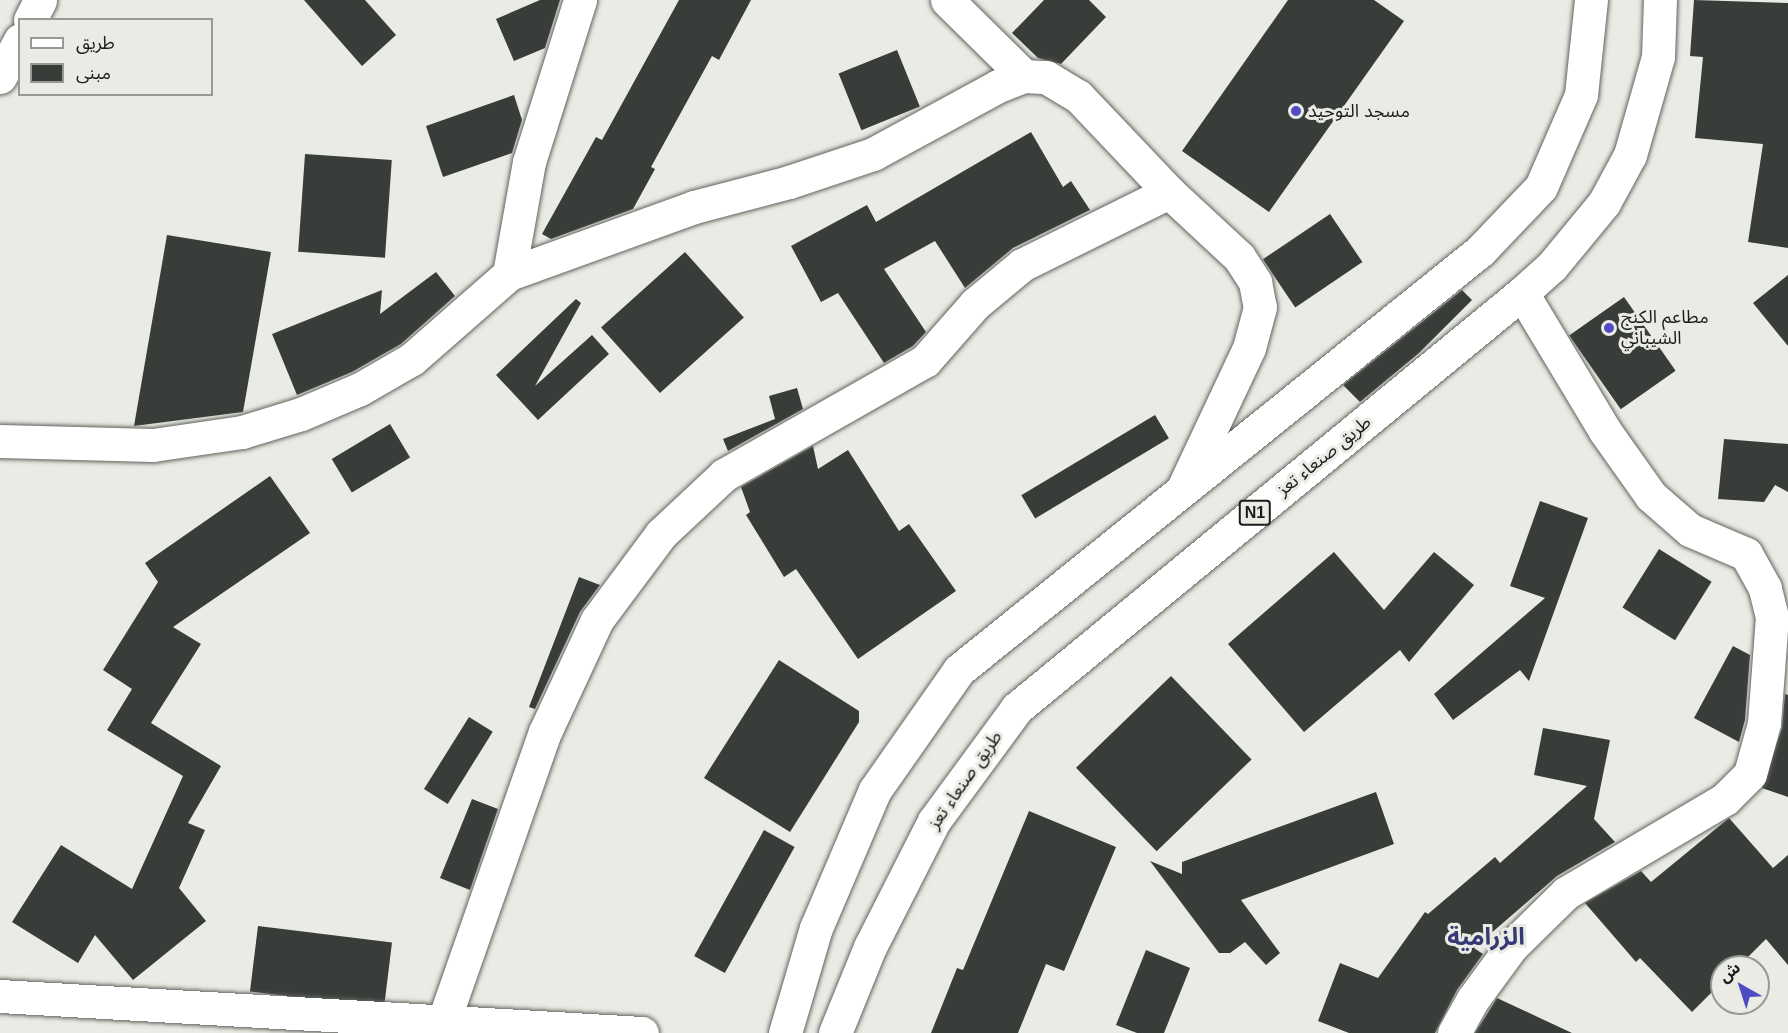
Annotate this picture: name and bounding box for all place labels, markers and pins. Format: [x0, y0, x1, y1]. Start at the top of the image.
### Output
place label: مسجد التوحيد [1308, 100, 1410, 122]
marker: مسجد التوحيد [1289, 104, 1303, 118]
place label: مطاعم الكنج الشيباني [1621, 307, 1709, 350]
marker: مطاعم الكنج الشيباني [1602, 321, 1616, 335]

